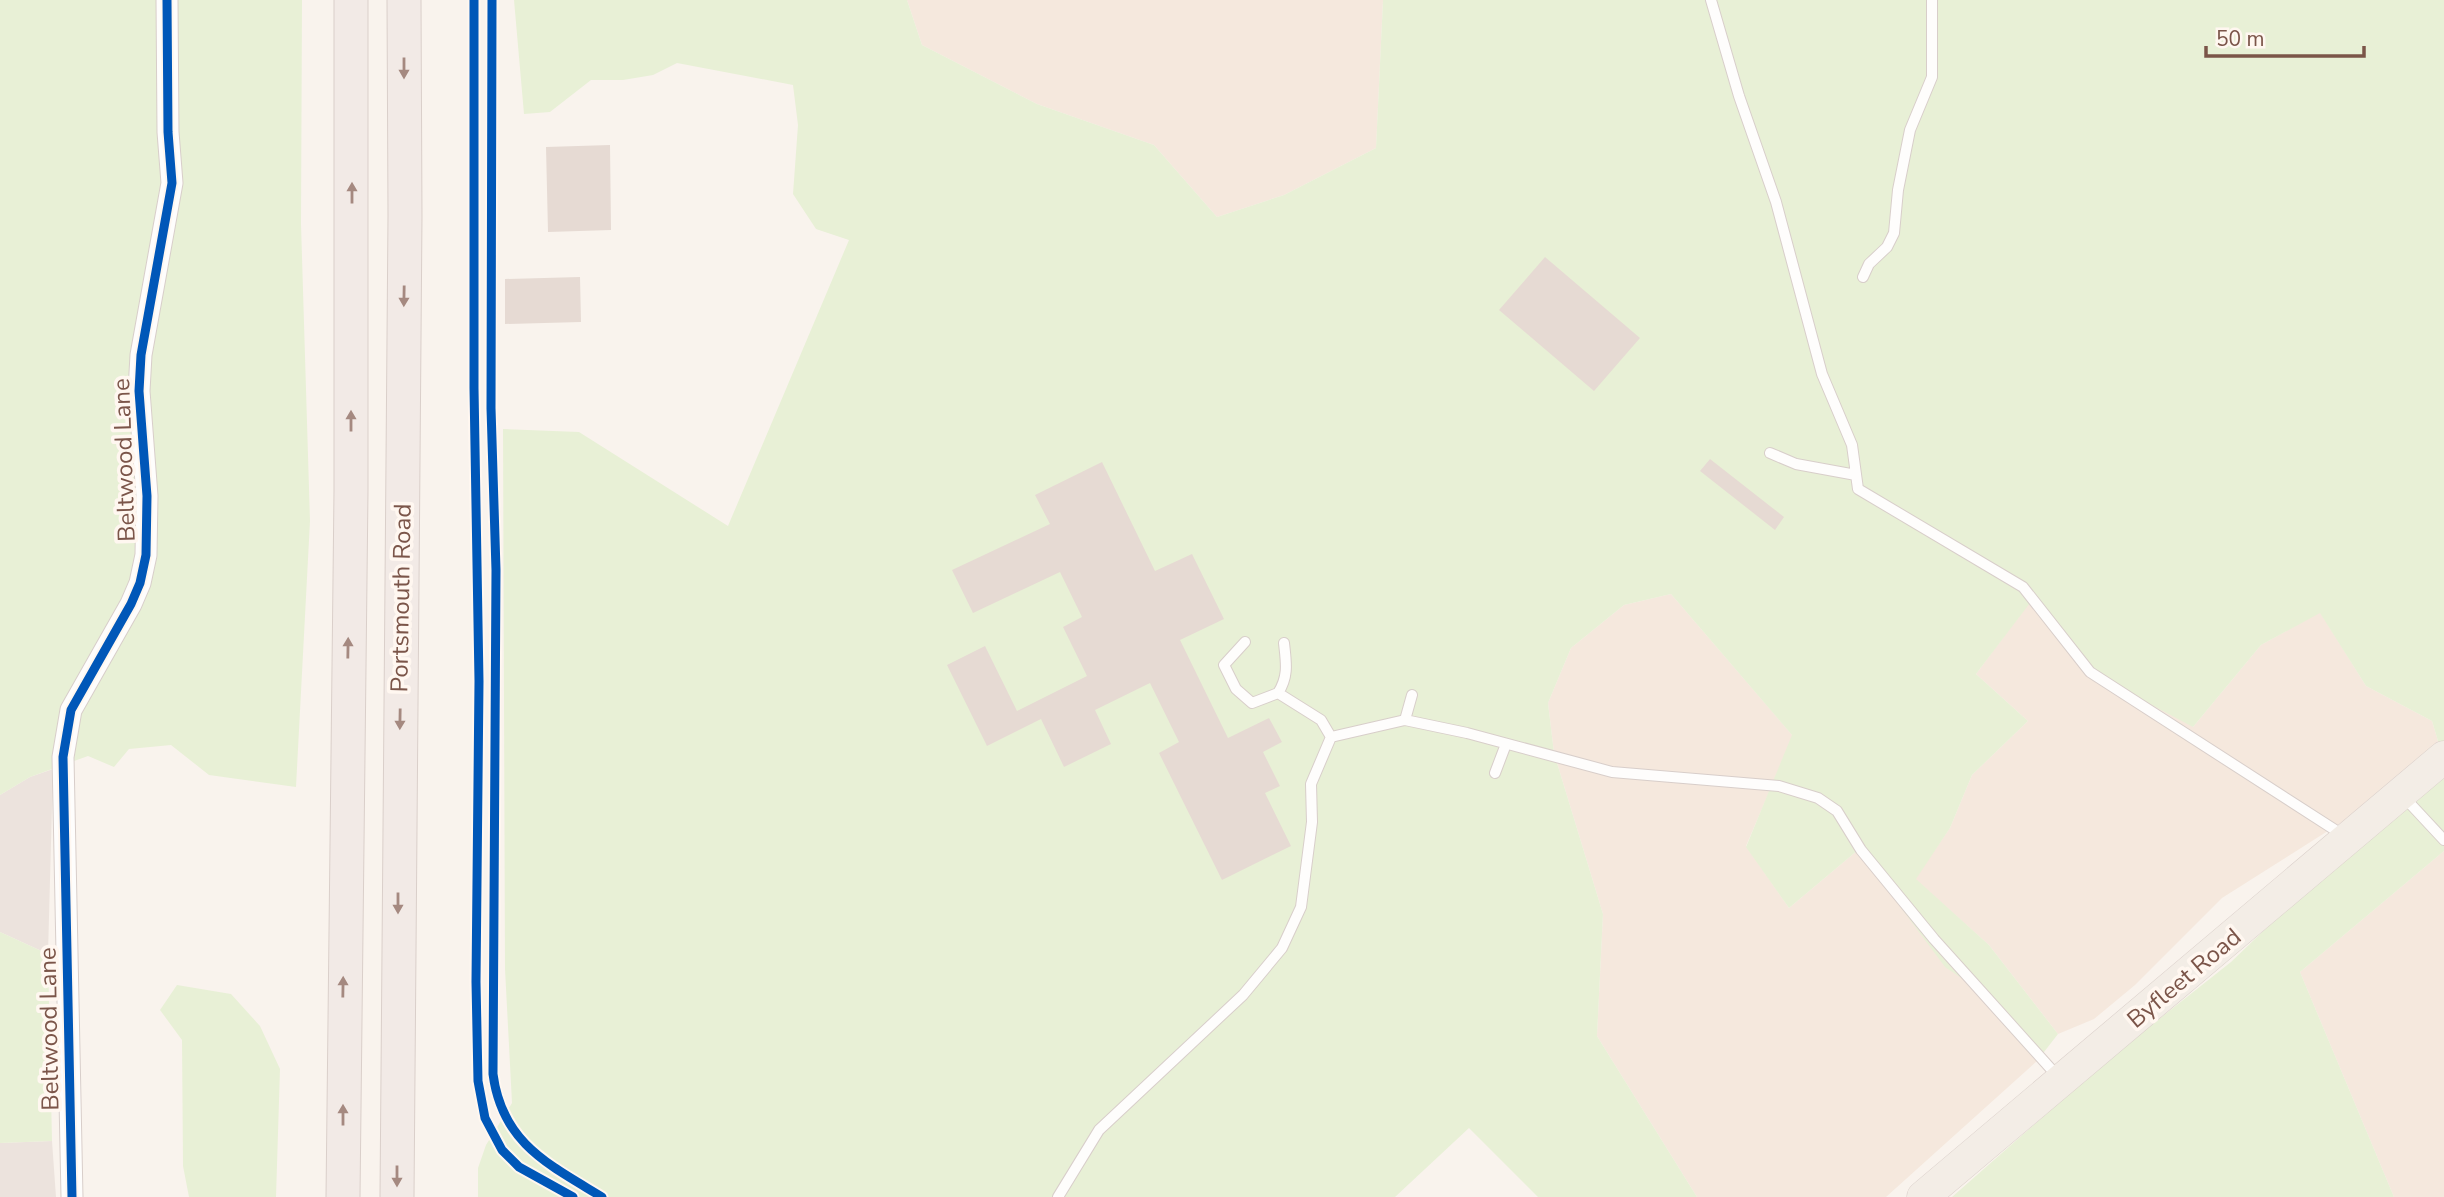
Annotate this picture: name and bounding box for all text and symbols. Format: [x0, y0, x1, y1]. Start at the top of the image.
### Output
scale bar [2206, 14, 2364, 58]
text: 50 m [2216, 25, 2265, 53]
one-way arrow [398, 57, 410, 79]
one-way arrow [346, 182, 357, 204]
one-way arrow [398, 285, 410, 307]
street label: Beltwood Lane [105, 378, 143, 542]
one-way arrow [345, 409, 357, 431]
street label: Portsmouth Road [383, 503, 419, 693]
one-way arrow [342, 637, 354, 659]
one-way arrow [394, 708, 405, 730]
one-way arrow [392, 892, 404, 914]
street label: Byfleet Road [2120, 921, 2248, 1035]
street label: Beltwood Lane [32, 947, 66, 1111]
one-way arrow [338, 976, 349, 998]
one-way arrow [337, 1104, 349, 1126]
one-way arrow [391, 1165, 403, 1187]

